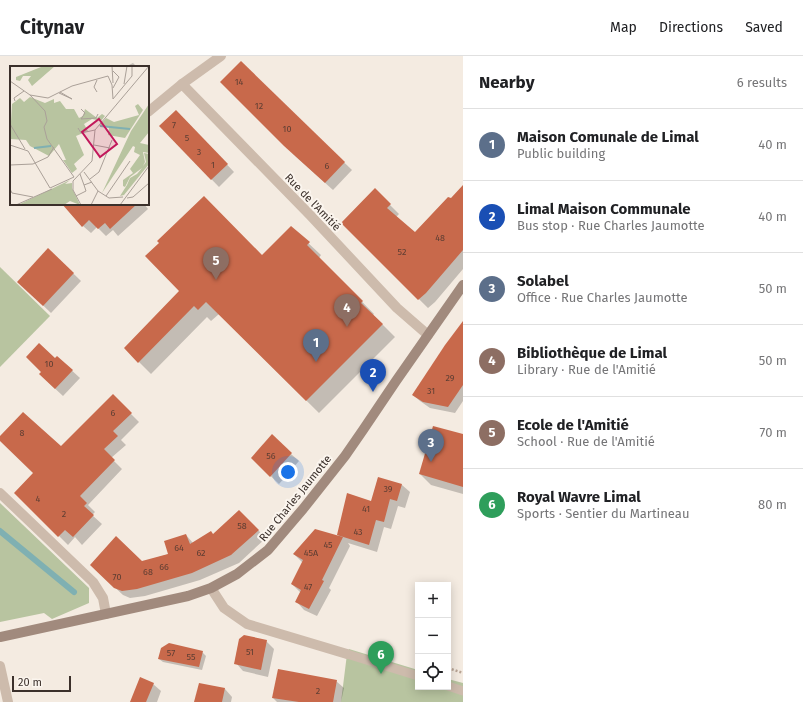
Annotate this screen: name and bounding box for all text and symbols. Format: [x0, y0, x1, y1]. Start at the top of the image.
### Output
text: Citynav [20, 16, 84, 39]
text: Map [610, 19, 637, 36]
text: Directions [659, 19, 723, 36]
text: Saved [745, 19, 783, 36]
inset map [10, 66, 149, 205]
text: Nearby [479, 72, 534, 93]
text: 6 results [737, 75, 787, 90]
house number: 14 [235, 77, 244, 87]
house number: 12 [255, 101, 263, 111]
house number: 7 [172, 120, 176, 130]
house number: 10 [283, 124, 291, 134]
text: Maison Comunale de Limal [517, 128, 699, 146]
house number: 5 [185, 133, 190, 143]
text: 1 [489, 137, 495, 152]
text: 40 m [758, 137, 787, 152]
text: Public building [517, 146, 605, 161]
house number: 3 [197, 147, 201, 157]
house number: 1 [211, 160, 215, 170]
house number: 6 [325, 161, 330, 171]
street label: Rue de l'Amitié [282, 171, 343, 234]
text: Limal Maison Communale [517, 200, 691, 218]
text: 2 [489, 209, 495, 224]
text: 40 m [758, 209, 787, 224]
text: Bus stop · Rue Charles Jaumotte [517, 218, 705, 233]
house number: 48 [435, 233, 445, 243]
pin: 5 [203, 247, 229, 280]
house number: 52 [398, 247, 406, 257]
text: Solabel [517, 272, 569, 290]
text: 3 [489, 281, 495, 296]
text: 50 m [759, 281, 787, 296]
text: Office · Rue Charles Jaumotte [517, 290, 688, 305]
pin: 4 [334, 294, 360, 327]
pin: 1 [303, 329, 329, 362]
text: Bibliothèque de Limal [517, 344, 667, 362]
text: 4 [488, 353, 496, 368]
text: 50 m [759, 353, 787, 368]
house number: 10 [45, 359, 53, 369]
pin: 2 [360, 359, 386, 392]
text: Library · Rue de l'Amitié [517, 362, 656, 377]
house number: 29 [445, 373, 455, 383]
house number: 31 [427, 386, 435, 396]
house number: 6 [111, 408, 116, 418]
text: Ecole de l'Amitié [517, 416, 629, 434]
text: 5 [489, 425, 495, 440]
text: 70 m [760, 425, 787, 440]
house number: 8 [20, 428, 25, 438]
pin: 3 [418, 429, 444, 462]
text: School · Rue de l'Amitié [517, 434, 655, 449]
house number: 56 [266, 451, 276, 461]
street label: Rue Charles Jaumotte [257, 453, 334, 544]
your location [278, 462, 298, 482]
house number: 39 [383, 484, 393, 494]
text: Royal Wavre Limal [517, 488, 641, 506]
house number: 4 [36, 494, 41, 504]
text: 6 [488, 497, 496, 512]
text: 80 m [758, 497, 787, 512]
house number: 41 [362, 504, 370, 514]
text: Sports · Sentier du Martineau [517, 506, 689, 521]
house number: 2 [62, 509, 66, 519]
house number: 58 [237, 521, 247, 531]
house number: 43 [353, 527, 363, 537]
house number: 45 [323, 540, 333, 550]
house number: 64 [174, 543, 184, 553]
house number: 62 [196, 548, 206, 558]
house number: 45A [304, 548, 319, 558]
house number: 66 [159, 562, 169, 572]
house number: 68 [143, 567, 153, 577]
house number: 70 [113, 572, 121, 582]
house number: 47 [304, 582, 312, 592]
map controls [415, 582, 451, 690]
button: + [415, 582, 451, 618]
button: − [415, 618, 451, 654]
pin: 6 [368, 641, 394, 674]
house number: 51 [246, 647, 254, 657]
house number: 57 [167, 648, 175, 658]
house number: 55 [187, 652, 196, 662]
button: locate [415, 654, 451, 690]
scale bar [12, 674, 71, 693]
text: 20 m [18, 676, 42, 689]
house number: 2 [316, 686, 320, 696]

